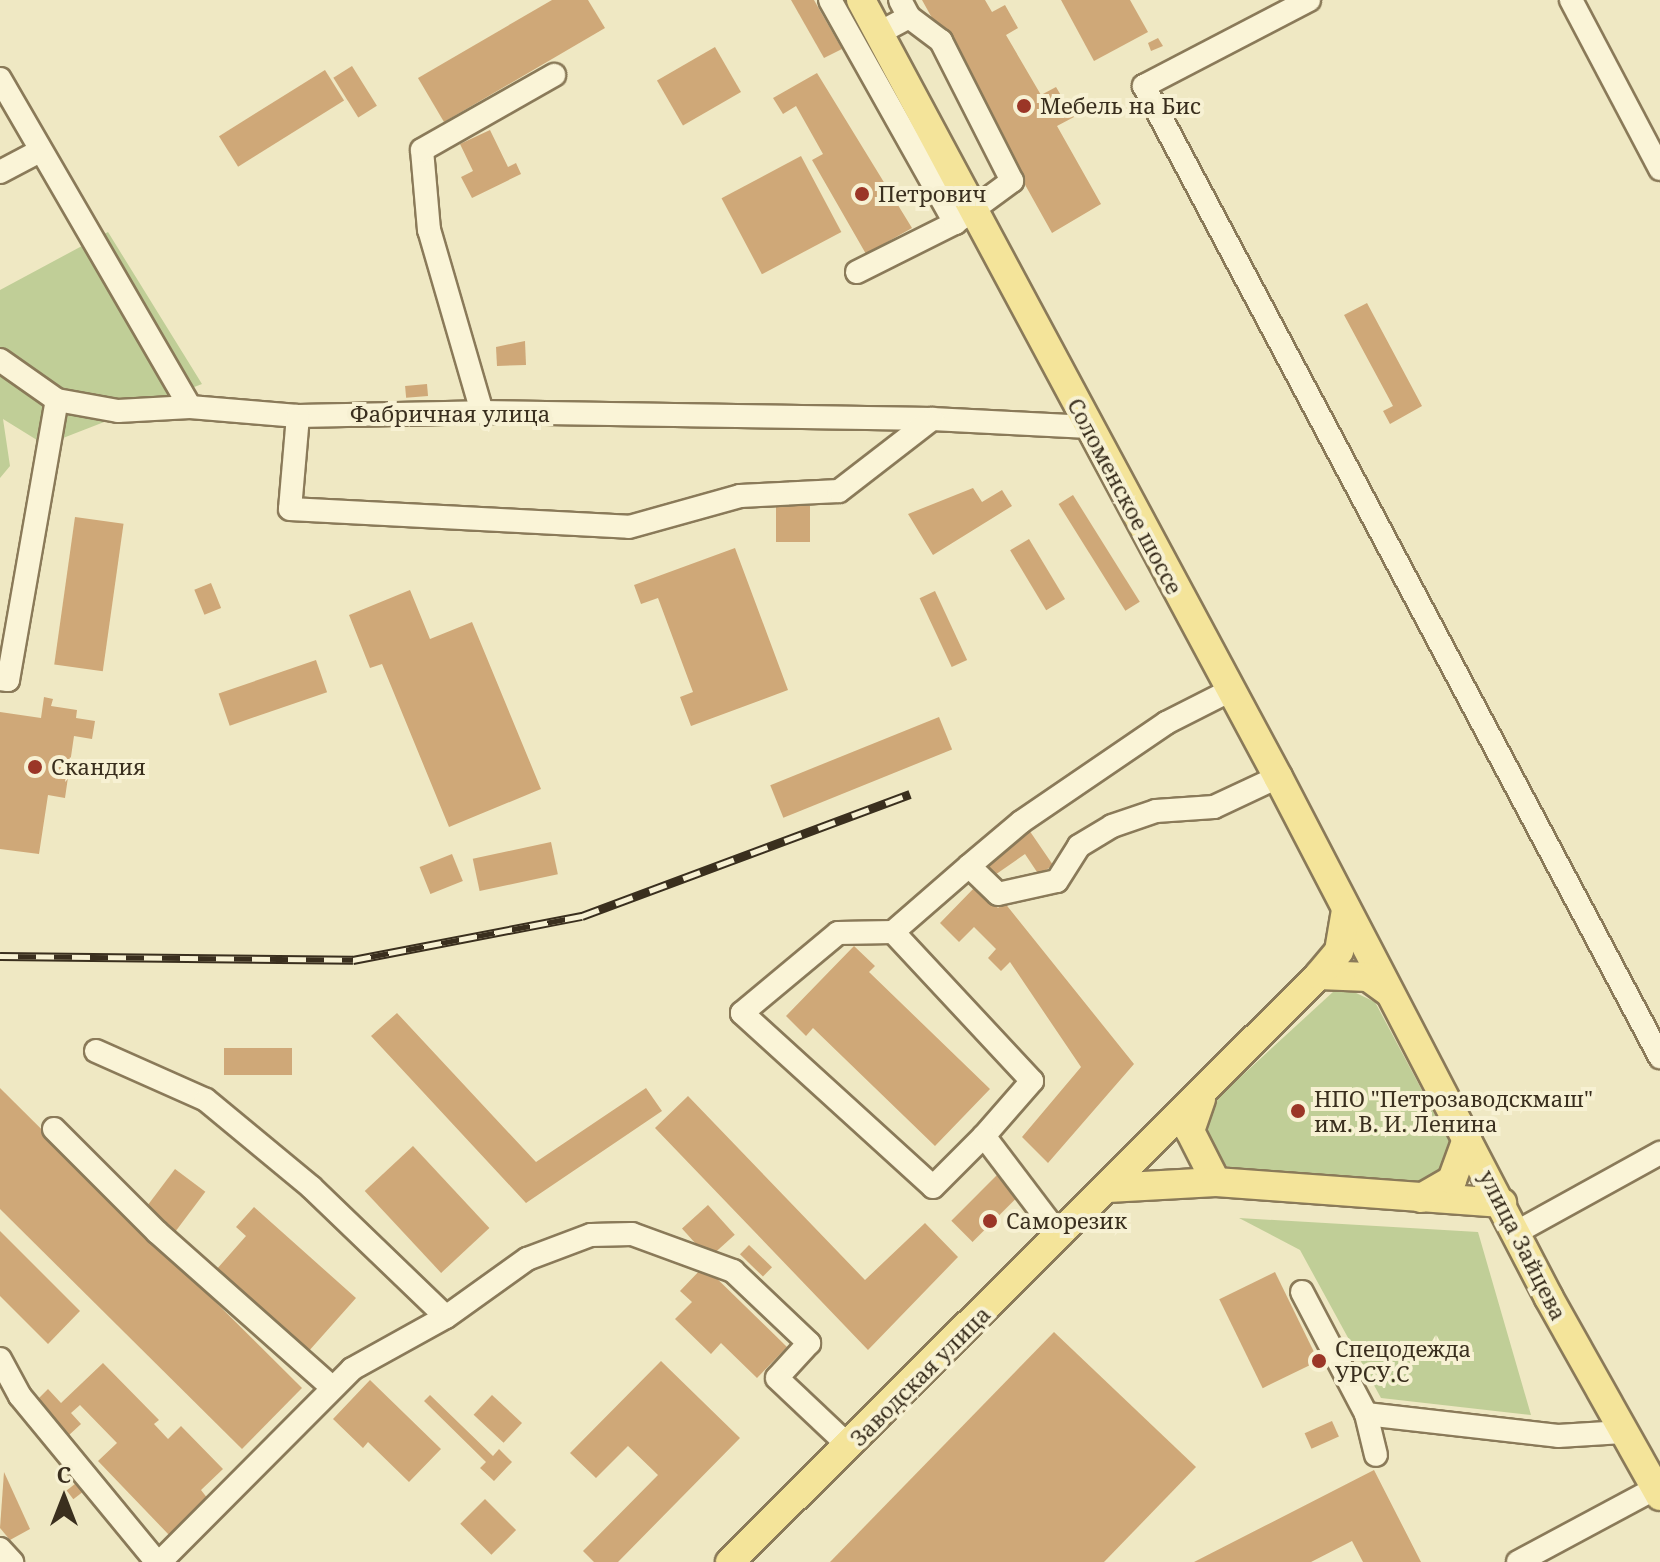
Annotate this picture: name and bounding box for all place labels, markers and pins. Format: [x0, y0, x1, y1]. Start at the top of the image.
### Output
place label: Мебель на Бис [1040, 93, 1201, 119]
marker: Мебель на Бис [1015, 97, 1033, 115]
place label: Петрович [878, 181, 986, 207]
marker: Петрович [853, 185, 871, 203]
place label: Скандия [51, 754, 146, 780]
marker: Скандия [26, 758, 44, 776]
place label: НПО "Петрозаводскмаш" им. В. И. Ленина [1314, 1085, 1593, 1136]
marker: НПО "Петрозаводскмаш" им. В. И. Ленина [1289, 1102, 1307, 1120]
place label: Саморезик [1006, 1208, 1127, 1234]
marker: Саморезик [981, 1212, 999, 1230]
place label: Спецодежда УРСУ.С [1335, 1335, 1471, 1386]
marker: Спецодежда УРСУ.С [1310, 1352, 1328, 1370]

